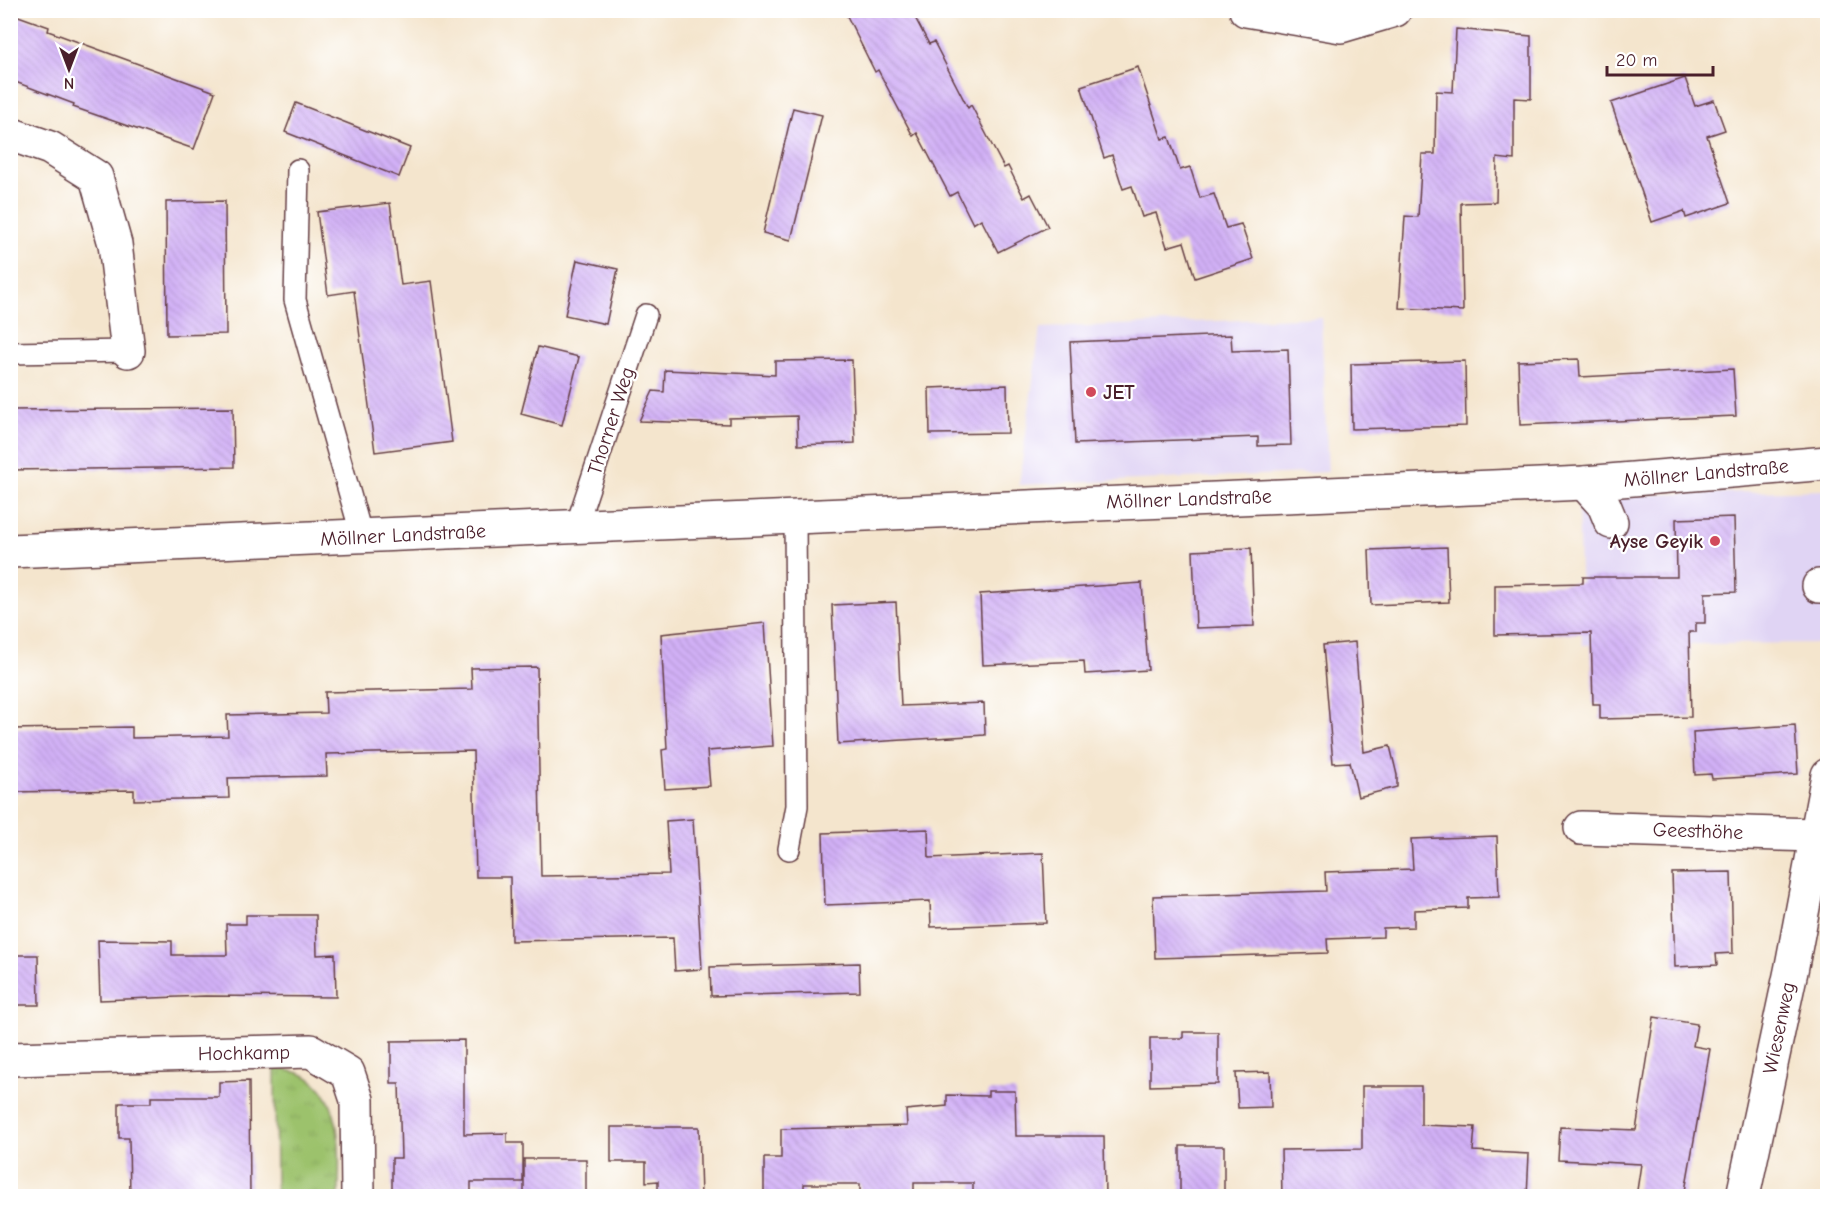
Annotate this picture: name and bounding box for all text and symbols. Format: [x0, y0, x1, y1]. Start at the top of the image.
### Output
north arrow [39, 39, 99, 99]
scale bar [1607, 39, 1714, 77]
text: 20 m [1616, 50, 1657, 71]
text: N [64, 74, 74, 92]
street label: Thorner Weg [583, 364, 639, 478]
place label: JET [1103, 381, 1135, 404]
marker: JET [1084, 385, 1098, 399]
street label: Möllner Landstraße [1622, 454, 1790, 492]
street label: Möllner Landstraße [1106, 485, 1272, 513]
street label: Möllner Landstraße [320, 519, 486, 551]
place label: Ayse Geyik [1610, 530, 1703, 553]
marker: Ayse Geyik [1708, 534, 1722, 548]
street label: Geesthöhe [1652, 818, 1744, 844]
street label: Wiesenweg [1758, 980, 1800, 1076]
street label: Hochkamp [198, 1041, 290, 1065]

